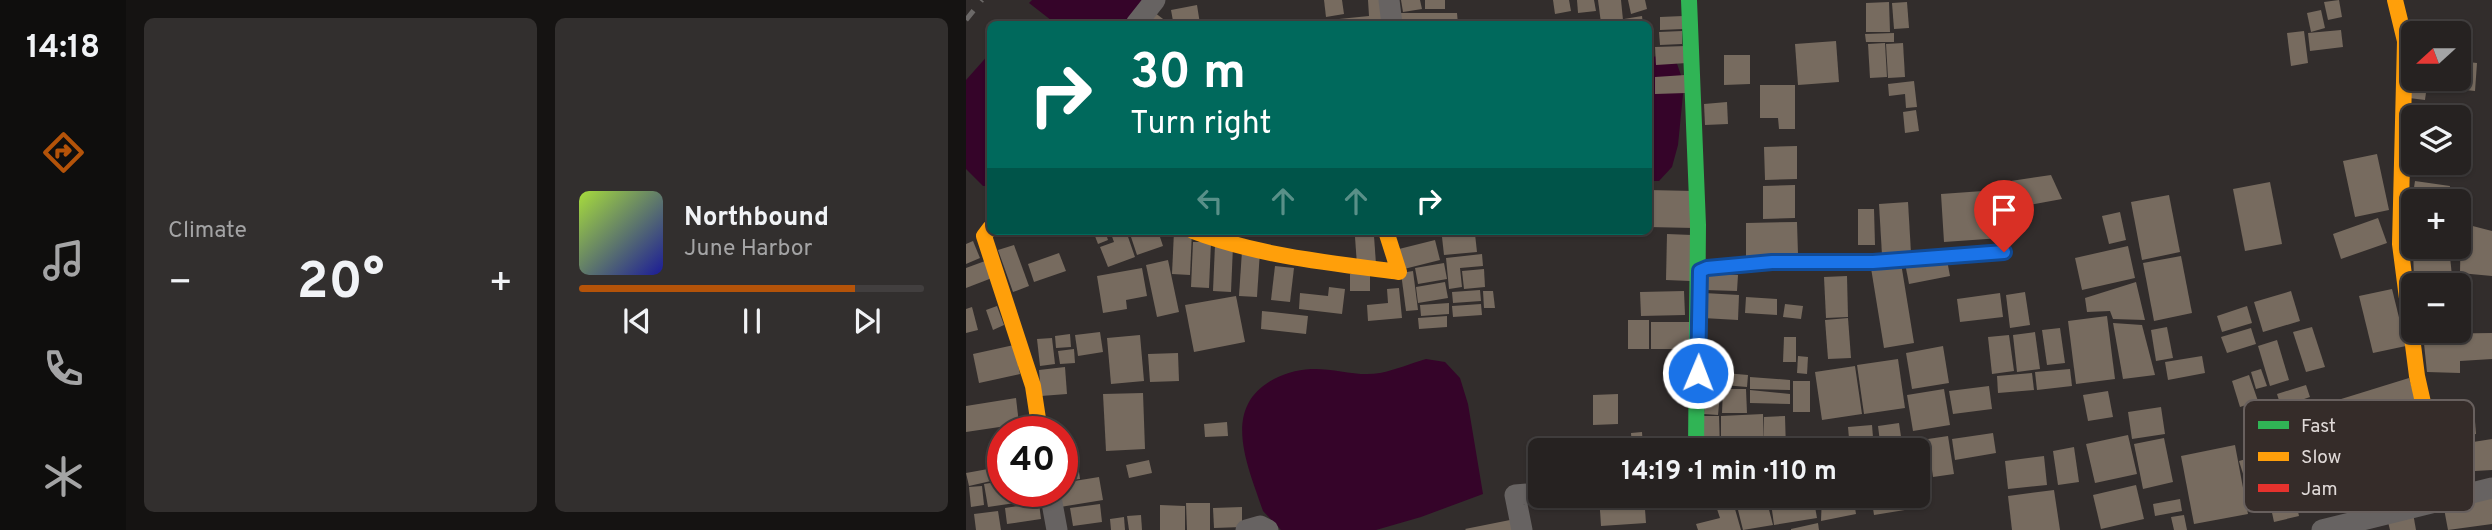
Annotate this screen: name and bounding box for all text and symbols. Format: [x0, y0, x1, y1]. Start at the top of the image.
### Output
north arrow [2401, 21, 2471, 91]
map controls [2401, 21, 2471, 343]
text: 14:18 [26, 29, 100, 69]
text: 30 m [1130, 44, 1246, 106]
icon: right [1015, 49, 1106, 140]
text: Turn right [1130, 105, 1272, 145]
button: layers [2401, 105, 2471, 175]
icon: directions [39, 128, 88, 177]
pin [1974, 180, 2034, 252]
icon: left [1191, 182, 1229, 220]
icon: ahead [1264, 182, 1302, 220]
icon: ahead [1337, 182, 1375, 220]
icon: right [1410, 182, 1448, 220]
button: + [2401, 189, 2471, 259]
icon: arrive [1985, 191, 2023, 229]
text: Northbound [684, 202, 829, 235]
text: Climate [168, 217, 247, 246]
text: June Harbor [684, 235, 812, 264]
icon: music [39, 236, 88, 285]
text: 20° [297, 251, 384, 317]
text: − [168, 260, 193, 309]
text: + [488, 260, 513, 309]
button: − [2401, 273, 2471, 343]
icon: previous [618, 302, 656, 340]
icon: pause [733, 302, 771, 340]
icon: next [848, 302, 886, 340]
position arrow [1661, 336, 1735, 410]
icon: phone [39, 344, 88, 393]
legend [2244, 400, 2474, 512]
text: Fast [2301, 415, 2336, 439]
speed limit sign: 40 [987, 416, 1078, 507]
text: Slow [2301, 446, 2341, 470]
icon: climate [39, 452, 88, 501]
text: 14:19 · 1 min · 110 m [1621, 456, 1837, 489]
text: Jam [2301, 478, 2338, 502]

